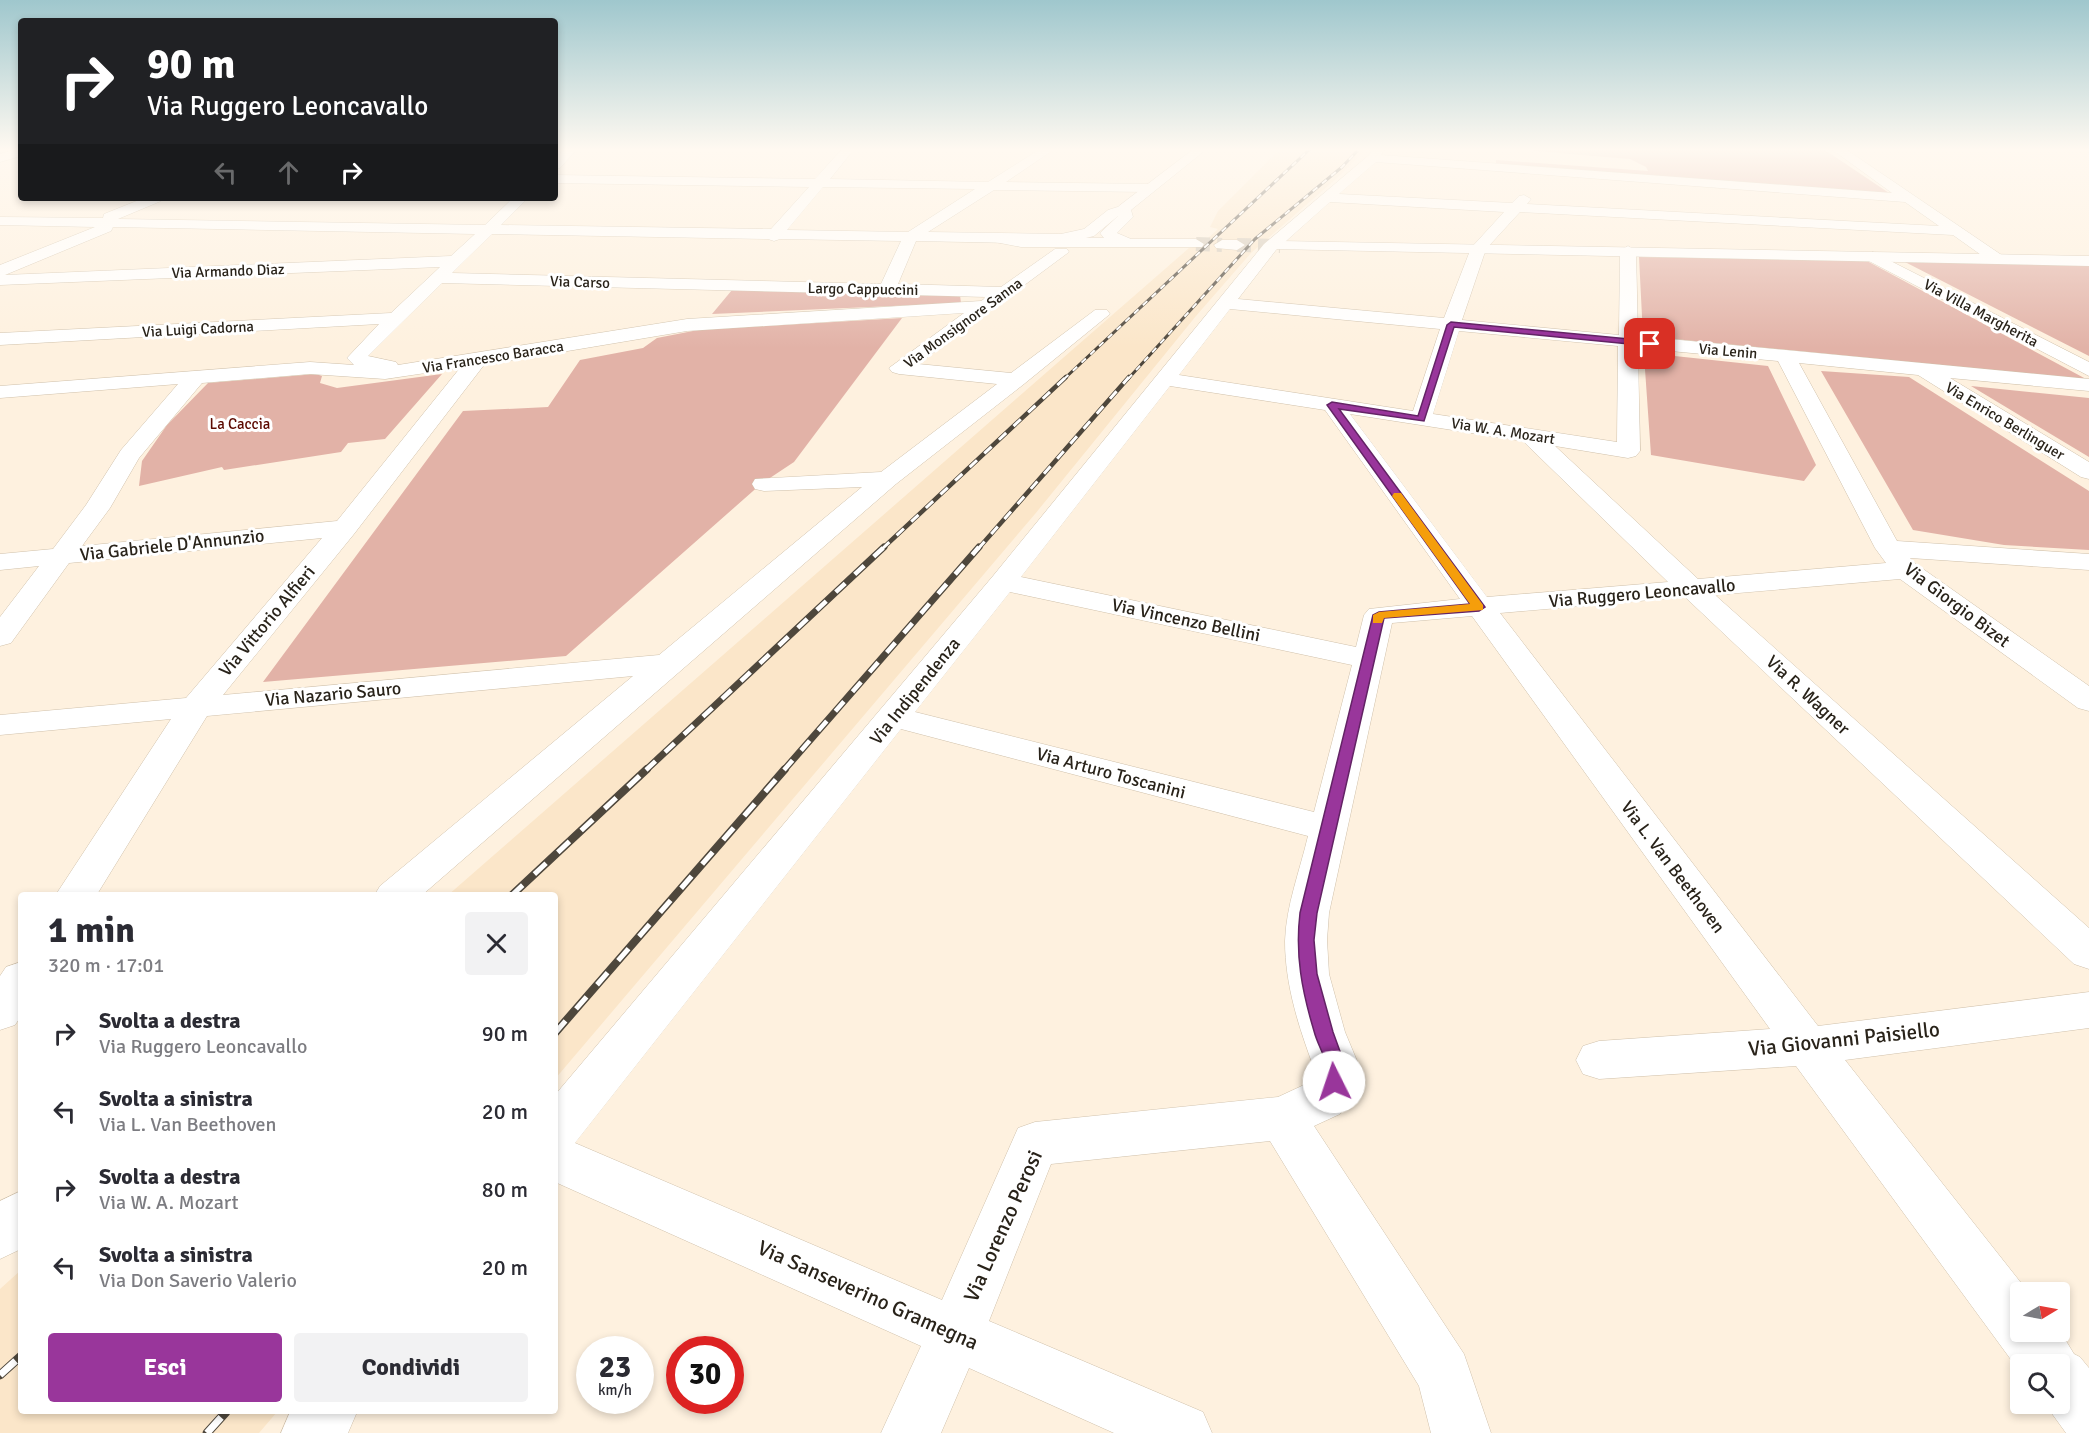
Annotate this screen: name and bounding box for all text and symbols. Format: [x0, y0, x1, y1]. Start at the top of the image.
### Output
text: 90 m [147, 39, 236, 90]
icon: right [48, 42, 126, 120]
text: Via Ruggero Leoncavallo [147, 90, 428, 123]
icon: left [209, 156, 242, 189]
icon: ahead [272, 156, 305, 189]
icon: right [335, 156, 368, 189]
street label: Via Armando Diaz [171, 260, 285, 282]
street label: Via Carso [550, 272, 611, 292]
street label: Via Monsignore Sanna [900, 274, 1026, 372]
street label: Via Villa Margherita [1921, 275, 2041, 351]
street label: Largo Cappuccini [807, 279, 919, 299]
street label: Via Luigi Cadorna [142, 317, 254, 341]
pin [1624, 318, 1675, 369]
icon: arrive [1633, 327, 1666, 360]
street label: Via Francesco Baracca [421, 337, 565, 377]
street label: Via Lenin [1698, 339, 1758, 363]
street label: Via Enrico Berlinguer [1942, 378, 2068, 464]
street label: Via W. A. Mozart [1450, 414, 1556, 448]
park label: La Caccia [210, 415, 270, 433]
street label: Via Gabriele D'Annunzio [79, 524, 265, 566]
street label: Via Giorgio Bizet [1900, 558, 2014, 652]
street label: Via Vittorio Alfieri [214, 561, 320, 681]
street label: Via Ruggero Leoncavallo [1548, 574, 1736, 612]
street label: Via Vincenzo Bellini [1110, 593, 1262, 647]
street label: Via Indipendenza [865, 633, 965, 749]
street label: Via R. Wagner [1762, 651, 1855, 740]
street label: Via Nazario Sauro [264, 677, 402, 711]
street label: Via Arturo Toscanini [1034, 742, 1188, 804]
street label: Via L. Van Beethoven [1616, 797, 1730, 937]
text: 1 min [48, 908, 135, 953]
button: close [465, 912, 528, 975]
text: 320 m · 17:01 [48, 953, 164, 978]
text: Svolta a destra [99, 1007, 240, 1034]
street label: Via Giovanni Paisiello [1747, 1016, 1941, 1062]
icon: right [48, 1017, 81, 1050]
text: 90 m [482, 1020, 528, 1047]
text: Via Ruggero Leoncavallo [99, 1034, 307, 1059]
position arrow [1302, 1050, 1366, 1114]
text: Svolta a sinistra [99, 1085, 253, 1112]
icon: left [48, 1095, 81, 1128]
text: 20 m [482, 1098, 528, 1125]
text: Via L. Van Beethoven [99, 1112, 276, 1137]
street label: Via Lorenzo Perosi [958, 1146, 1048, 1306]
text: Svolta a destra [99, 1163, 240, 1190]
icon: right [48, 1173, 81, 1206]
text: 80 m [482, 1176, 528, 1203]
text: Via W. A. Mozart [99, 1190, 239, 1215]
street label: Via Sanseverino Gramegna [754, 1235, 982, 1355]
text: Svolta a sinistra [99, 1241, 253, 1268]
icon: left [48, 1251, 81, 1284]
text: 20 m [482, 1254, 528, 1281]
text: Via Don Saverio Valerio [99, 1268, 297, 1293]
north arrow [2010, 1282, 2070, 1342]
map controls [2010, 1282, 2070, 1414]
button: Esci [48, 1333, 282, 1402]
button: Condividi [294, 1333, 528, 1402]
speed limit sign: 30 [666, 1336, 744, 1414]
text: 23 [599, 1349, 631, 1386]
button: search [2010, 1354, 2070, 1414]
text: km/h [598, 1381, 632, 1399]

